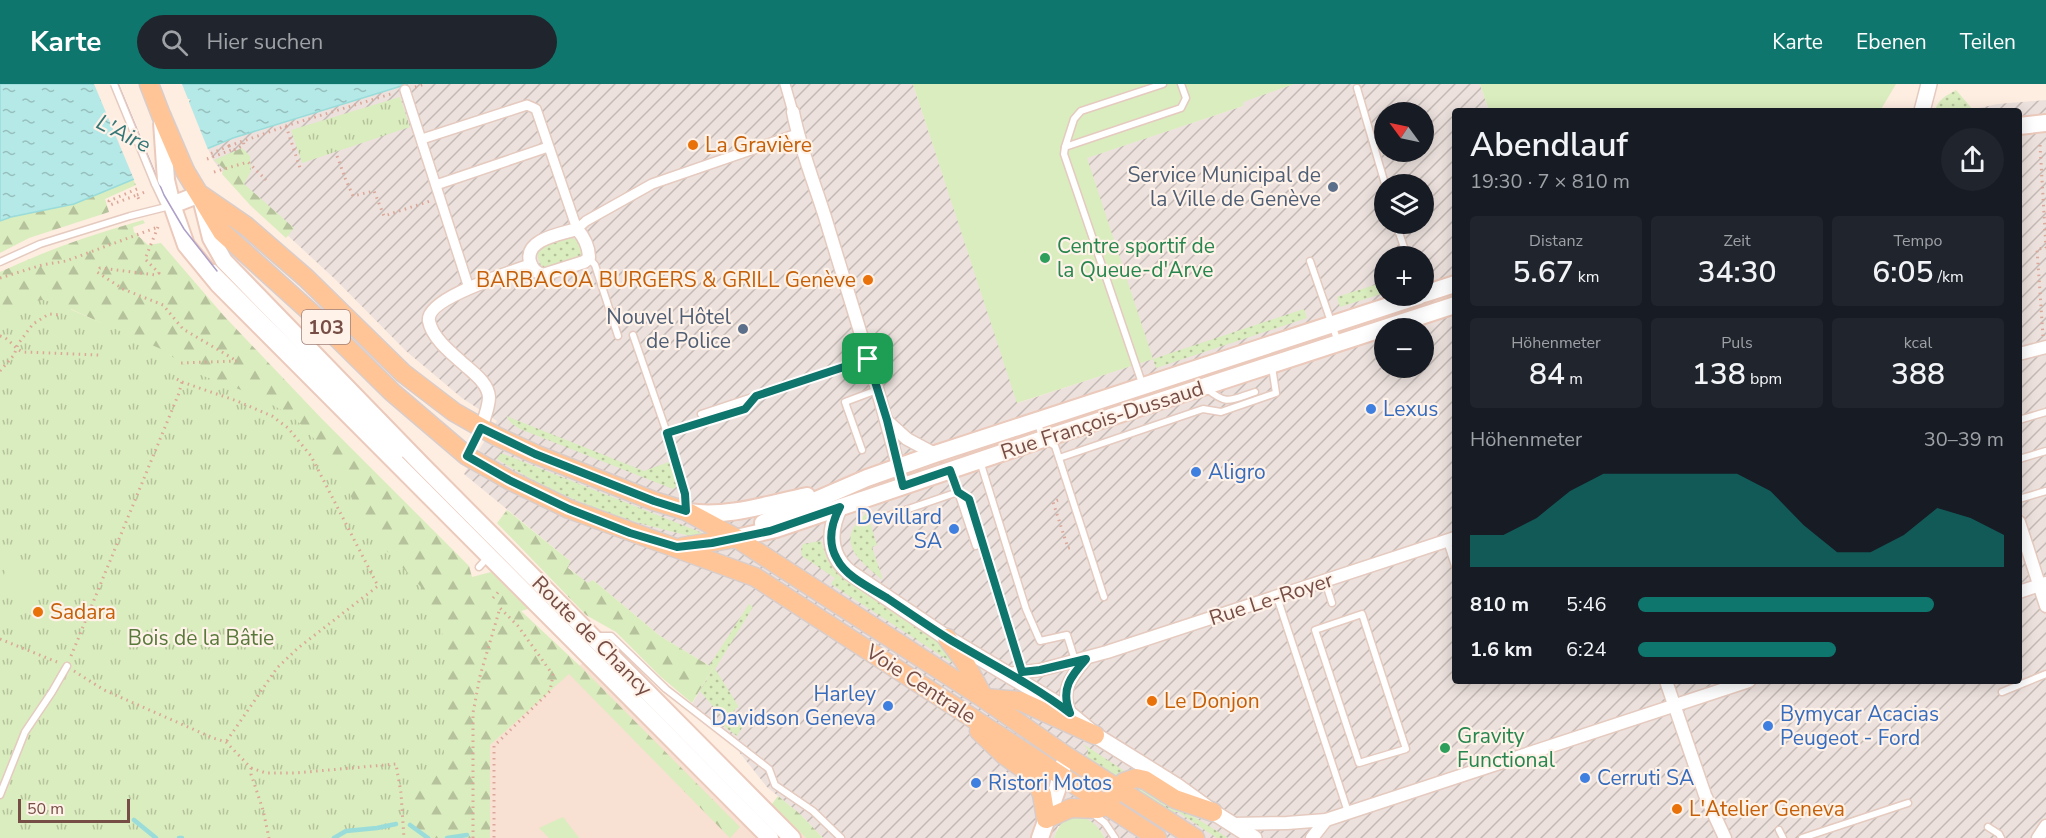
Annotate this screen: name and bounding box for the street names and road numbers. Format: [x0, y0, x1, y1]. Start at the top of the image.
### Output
road number: 103 [302, 310, 350, 344]
street label: Rue François-Dussaud [997, 374, 1207, 466]
street label: Rue Le-Royer [1205, 566, 1337, 632]
street label: Route de Chancy [526, 570, 658, 702]
street label: Voie Centrale [860, 637, 981, 730]

